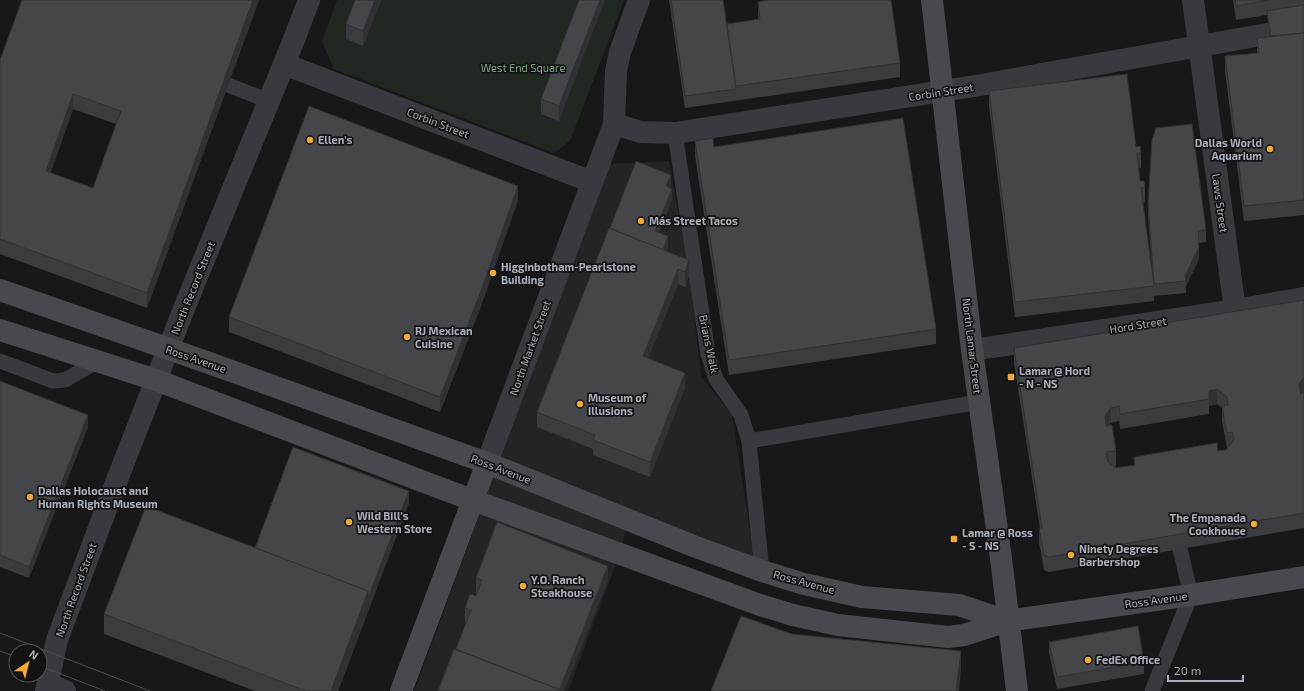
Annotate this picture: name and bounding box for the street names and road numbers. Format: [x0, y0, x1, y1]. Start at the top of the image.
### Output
street label: Corbin Street [908, 80, 974, 103]
street label: Corbin Street [405, 105, 471, 140]
street label: Laws Street [1210, 173, 1231, 233]
street label: North Record Street [168, 239, 217, 336]
street label: North Lamar Street [960, 297, 985, 394]
street label: North Market Street [506, 299, 553, 397]
street label: Brians Walk [697, 313, 722, 375]
street label: Hord Street [1109, 314, 1167, 335]
street label: Ross Avenue [164, 342, 228, 375]
street label: Ross Avenue [469, 451, 533, 486]
street label: North Record Street [52, 541, 99, 639]
street label: Ross Avenue [772, 567, 836, 596]
street label: Ross Avenue [1124, 589, 1188, 610]

